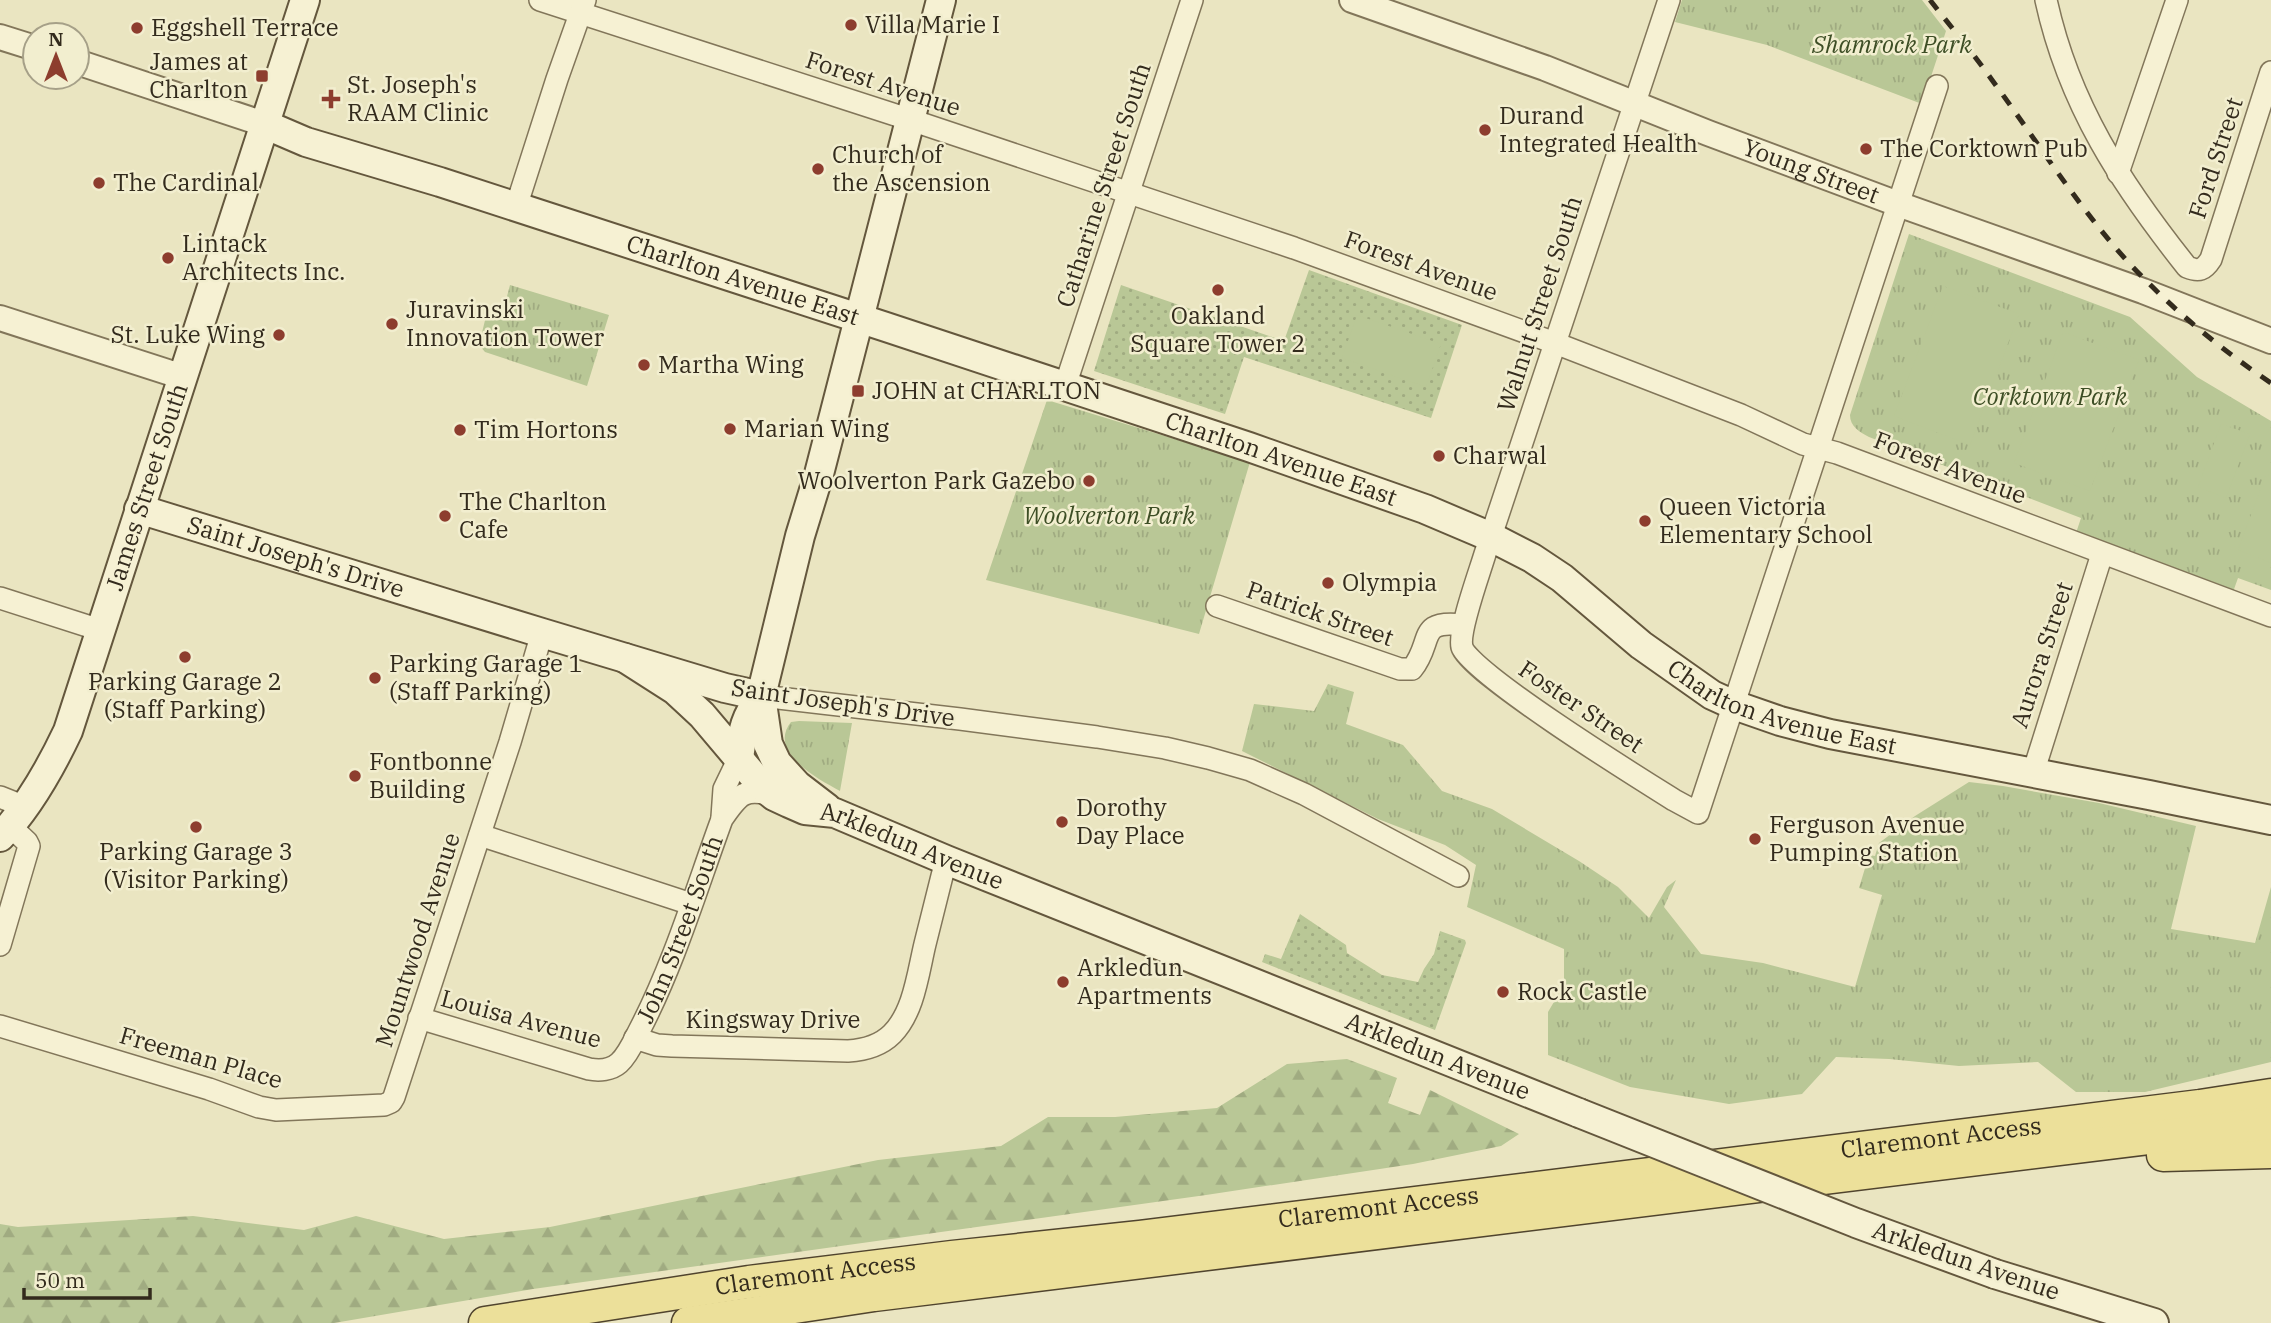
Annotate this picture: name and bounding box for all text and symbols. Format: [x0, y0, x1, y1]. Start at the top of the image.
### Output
place label: Villa Marie I [865, 8, 1000, 40]
place label: Eggshell Terrace [151, 11, 339, 43]
marker: Villa Marie I [843, 17, 859, 33]
marker: Eggshell Terrace [129, 20, 145, 36]
north arrow [21, 21, 91, 91]
text: N [48, 27, 64, 51]
park label: Shamrock Park [1811, 28, 1972, 60]
street label: Forest Avenue [802, 43, 965, 123]
place label: James at Charlton [149, 45, 248, 105]
street label: Catharine Street South [1048, 58, 1158, 311]
marker: James at Charlton [254, 68, 270, 84]
place label: St. Joseph's RAAM Clinic [347, 68, 489, 128]
marker: St. Joseph's RAAM Clinic [321, 89, 341, 109]
street label: Ford Street [2180, 93, 2250, 222]
place label: Durand Integrated Health [1499, 99, 1698, 159]
marker: Durand Integrated Health [1477, 122, 1493, 138]
street label: Young Street [1739, 130, 1884, 211]
place label: The Corktown Pub [1880, 132, 2088, 164]
place label: Church of the Ascension [832, 138, 991, 198]
marker: The Corktown Pub [1858, 141, 1874, 157]
marker: Church of the Ascension [810, 161, 826, 177]
place label: The Cardinal [113, 166, 259, 198]
marker: The Cardinal [91, 175, 107, 191]
street label: Walnut Street South [1489, 192, 1589, 416]
street label: Forest Avenue [1340, 222, 1502, 308]
place label: Lintack Architects Inc. [182, 227, 345, 287]
street label: Charlton Avenue East [623, 227, 864, 332]
marker: Lintack Architects Inc. [160, 250, 176, 266]
marker: Oakland Square Tower 2 [1210, 282, 1226, 298]
place label: Juravinski Innovation Tower [406, 293, 604, 353]
place label: Oakland Square Tower 2 [1130, 299, 1306, 359]
marker: Juravinski Innovation Tower [384, 316, 400, 332]
place label: St. Luke Wing [110, 318, 265, 350]
marker: St. Luke Wing [271, 327, 287, 343]
place label: Martha Wing [658, 348, 804, 380]
marker: Martha Wing [636, 357, 652, 373]
place label: JOHN at CHARLTON [872, 374, 1101, 406]
street label: James Street South [98, 379, 195, 594]
park label: Corktown Park [1973, 380, 2128, 412]
marker: JOHN at CHARLTON [850, 383, 866, 399]
street label: Charlton Avenue East [1161, 403, 1401, 513]
place label: Marian Wing [744, 412, 889, 444]
place label: Tim Hortons [474, 413, 618, 445]
marker: Marian Wing [722, 421, 738, 437]
marker: Tim Hortons [452, 422, 468, 438]
street label: Forest Avenue [1869, 423, 2031, 511]
place label: Charwal [1453, 439, 1547, 471]
marker: Charwal [1431, 448, 1447, 464]
place label: Woolverton Park Gazebo [798, 464, 1075, 496]
marker: Woolverton Park Gazebo [1081, 473, 1097, 489]
place label: The Charlton Cafe [459, 485, 607, 545]
place label: Queen Victoria Elementary School [1659, 490, 1873, 550]
park label: Woolverton Park [1023, 499, 1195, 531]
street label: Saint Joseph's Drive [184, 508, 409, 605]
marker: The Charlton Cafe [437, 508, 453, 524]
marker: Queen Victoria Elementary School [1637, 513, 1653, 529]
place label: Olympia [1342, 566, 1437, 598]
street label: Patrick Street [1243, 573, 1398, 653]
marker: Olympia [1320, 575, 1336, 591]
street label: Aurora Street [2002, 578, 2080, 732]
place label: Parking Garage 1 (Staff Parking) [389, 647, 583, 707]
marker: Parking Garage 2 (Staff Parking) [177, 649, 193, 665]
street label: Charlton Avenue East [1662, 652, 1899, 761]
street label: Foster Street [1513, 653, 1650, 760]
place label: Parking Garage 2 (Staff Parking) [88, 665, 282, 725]
marker: Parking Garage 1 (Staff Parking) [367, 670, 383, 686]
street label: Saint Joseph's Drive [729, 670, 957, 734]
place label: Fontbonne Building [369, 745, 492, 805]
marker: Fontbonne Building [347, 768, 363, 784]
place label: Dorothy Day Place [1076, 791, 1185, 851]
street label: Arkledun Avenue [819, 795, 1009, 896]
place label: Ferguson Avenue Pumping Station [1769, 808, 1965, 868]
marker: Dorothy Day Place [1054, 814, 1070, 830]
marker: Parking Garage 3 (Visitor Parking) [188, 819, 204, 835]
street label: Mountwood Avenue [367, 828, 467, 1051]
street label: John Street South [628, 830, 730, 1028]
marker: Ferguson Avenue Pumping Station [1747, 831, 1763, 847]
place label: Parking Garage 3 (Visitor Parking) [99, 835, 293, 895]
place label: Arkledun Apartments [1077, 951, 1212, 1011]
marker: Arkledun Apartments [1055, 974, 1071, 990]
place label: Rock Castle [1517, 975, 1647, 1007]
street label: Louisa Avenue [437, 981, 605, 1055]
marker: Rock Castle [1495, 984, 1511, 1000]
street label: Kingsway Drive [686, 1003, 860, 1035]
street label: Arkledun Avenue [1341, 1004, 1535, 1107]
street label: Freeman Place [116, 1019, 286, 1096]
street label: Claremont Access [1839, 1109, 2043, 1165]
street label: Claremont Access [1276, 1178, 1481, 1235]
street label: Arkledun Avenue [1868, 1213, 2064, 1307]
street label: Claremont Access [713, 1245, 917, 1302]
scale bar [24, 1256, 150, 1300]
text: 50 m [35, 1266, 85, 1294]

